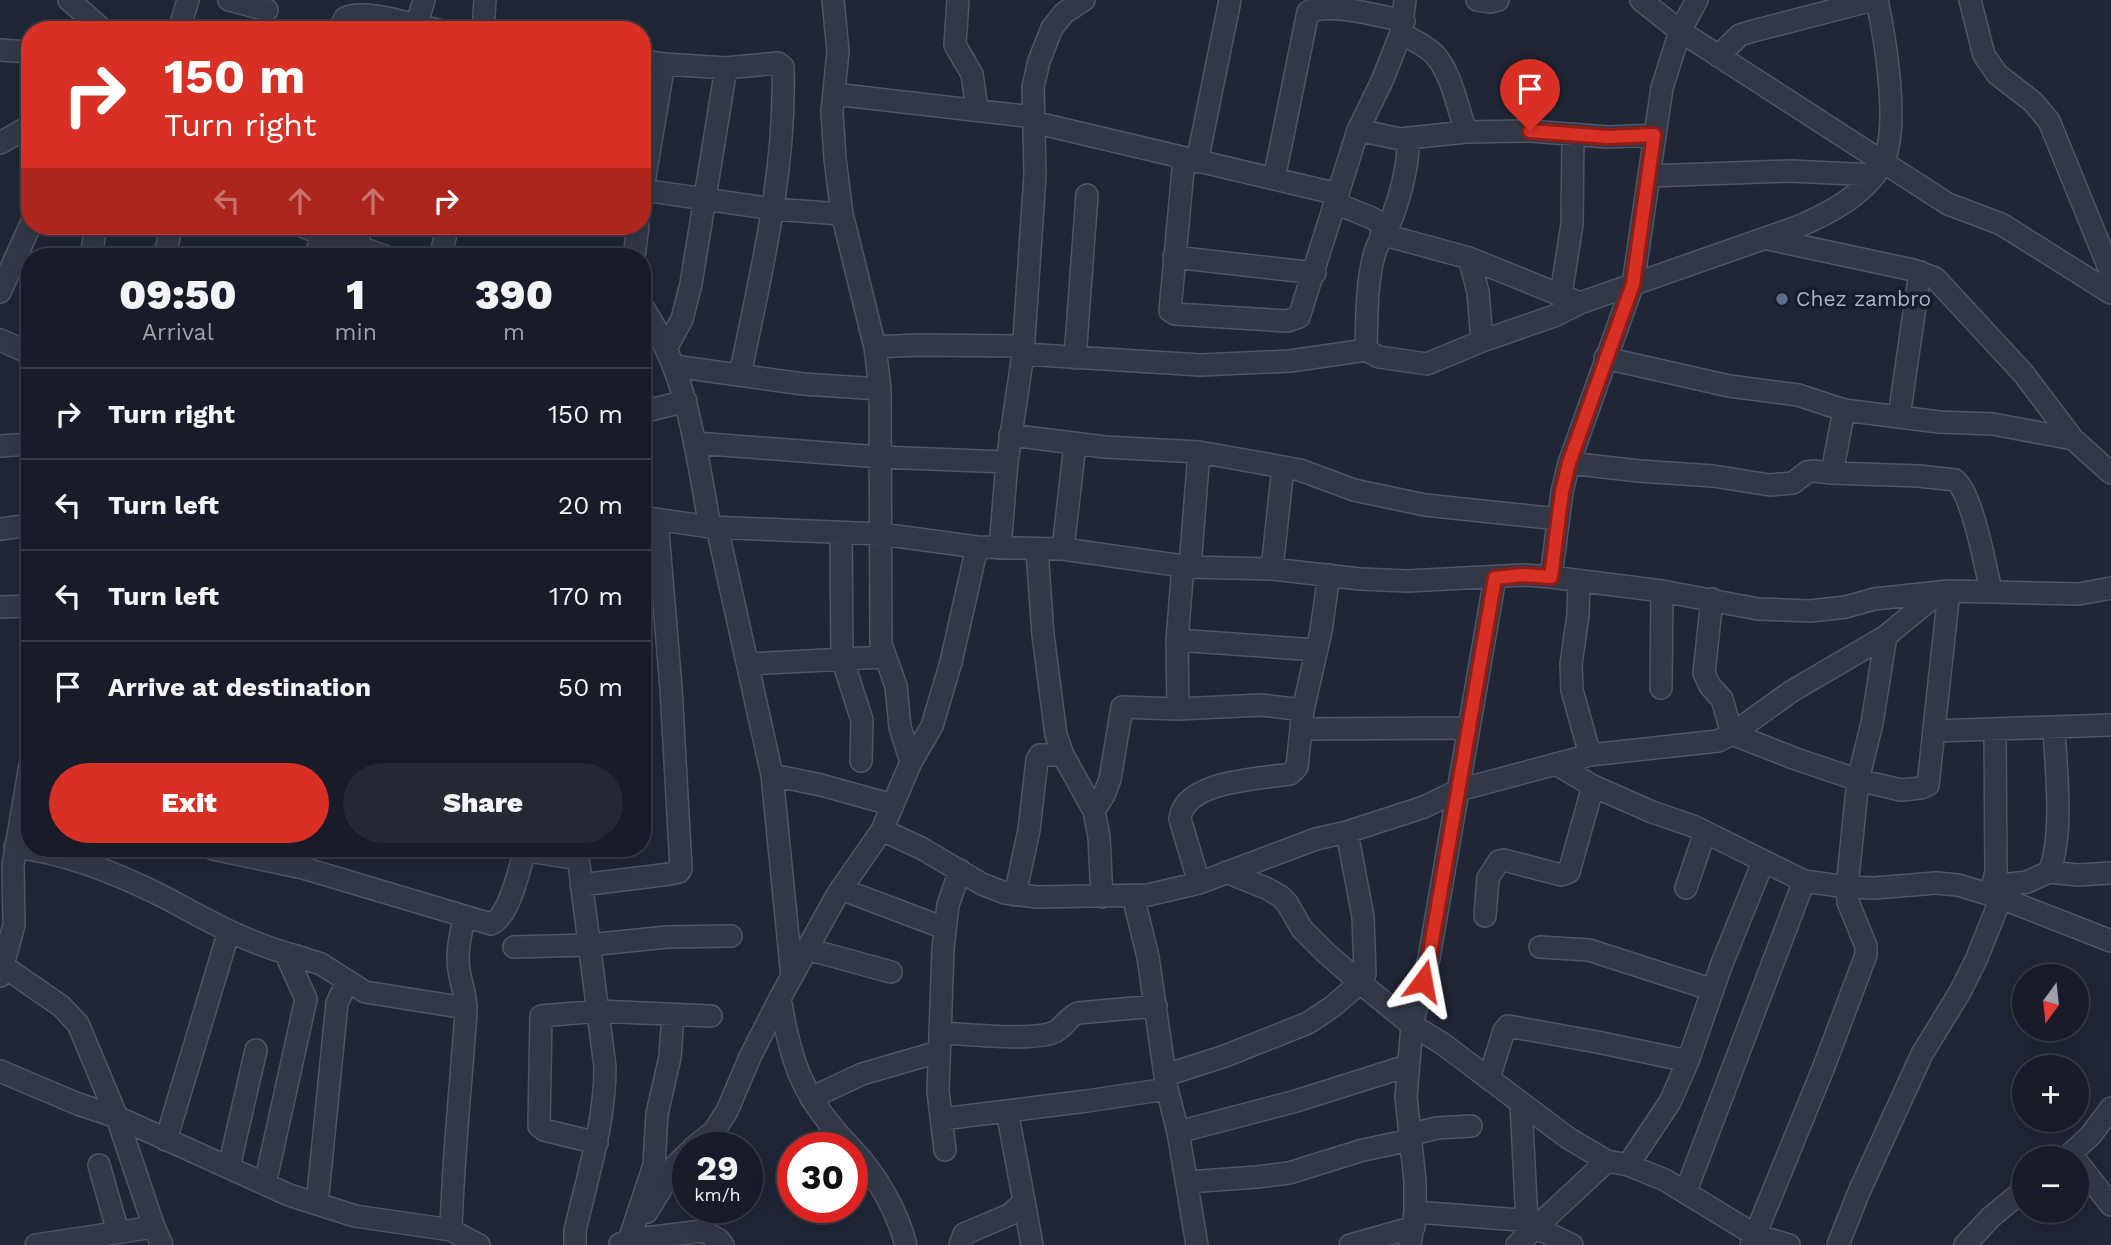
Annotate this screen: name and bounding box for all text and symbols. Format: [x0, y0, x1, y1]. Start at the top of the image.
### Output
text: 150 m [164, 47, 305, 105]
icon: right [49, 49, 140, 140]
pin [1500, 59, 1560, 131]
icon: arrive [1511, 70, 1549, 108]
text: Turn right [164, 106, 316, 144]
icon: left [208, 182, 246, 220]
icon: ahead [281, 182, 319, 220]
icon: ahead [354, 182, 392, 220]
icon: right [427, 182, 465, 220]
text: 09:50 [119, 270, 237, 319]
text: 1 [346, 270, 365, 319]
text: 390 [475, 270, 553, 319]
place label: Chez zambro [1796, 286, 1931, 311]
marker: Chez zambro [1774, 291, 1790, 307]
text: Arrival [142, 319, 214, 346]
text: min [335, 319, 377, 346]
text: m [503, 319, 525, 346]
icon: right [49, 395, 87, 433]
text: Turn right [108, 399, 235, 429]
text: 150 m [548, 399, 623, 429]
icon: left [49, 486, 87, 524]
text: Turn left [108, 490, 219, 520]
text: 20 m [558, 490, 623, 520]
icon: left [49, 577, 87, 615]
text: Turn left [108, 581, 219, 611]
text: 170 m [549, 581, 623, 611]
icon: arrive [49, 668, 87, 706]
text: Arrive at destination [108, 672, 371, 702]
text: 50 m [558, 672, 623, 702]
button: Exit [49, 763, 329, 843]
button: Share [343, 763, 623, 843]
position arrow [1386, 944, 1460, 1018]
north arrow [2012, 964, 2090, 1041]
map controls [2012, 964, 2089, 1223]
button: + [2012, 1055, 2089, 1132]
speed limit sign: 30 [777, 1132, 868, 1223]
button: − [2012, 1146, 2089, 1223]
text: 29 [696, 1147, 739, 1189]
text: km/h [694, 1184, 741, 1205]

